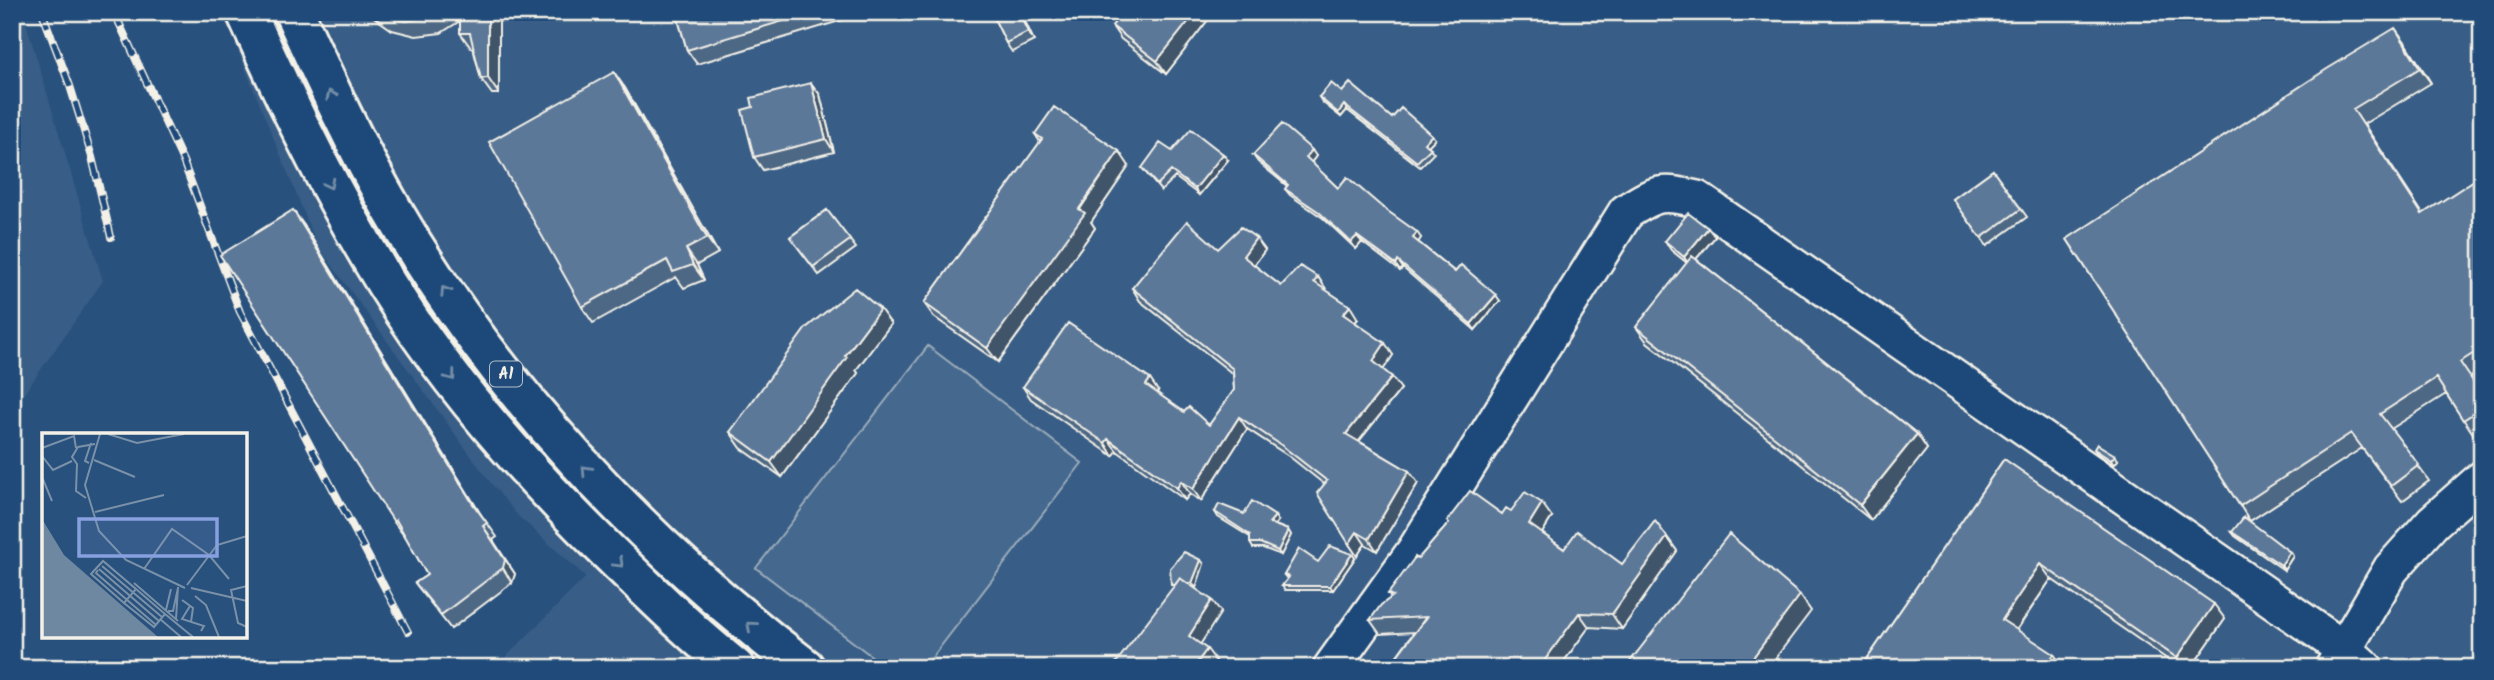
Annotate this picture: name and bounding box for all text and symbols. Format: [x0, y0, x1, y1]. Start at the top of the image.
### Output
one-way arrow [325, 89, 339, 102]
one-way arrow [321, 177, 334, 189]
one-way arrow [440, 286, 453, 299]
road number: A1 [490, 362, 522, 386]
one-way arrow [443, 368, 455, 380]
inset map [42, 433, 247, 638]
one-way arrow [582, 465, 594, 478]
one-way arrow [611, 554, 624, 567]
one-way arrow [746, 622, 759, 634]

